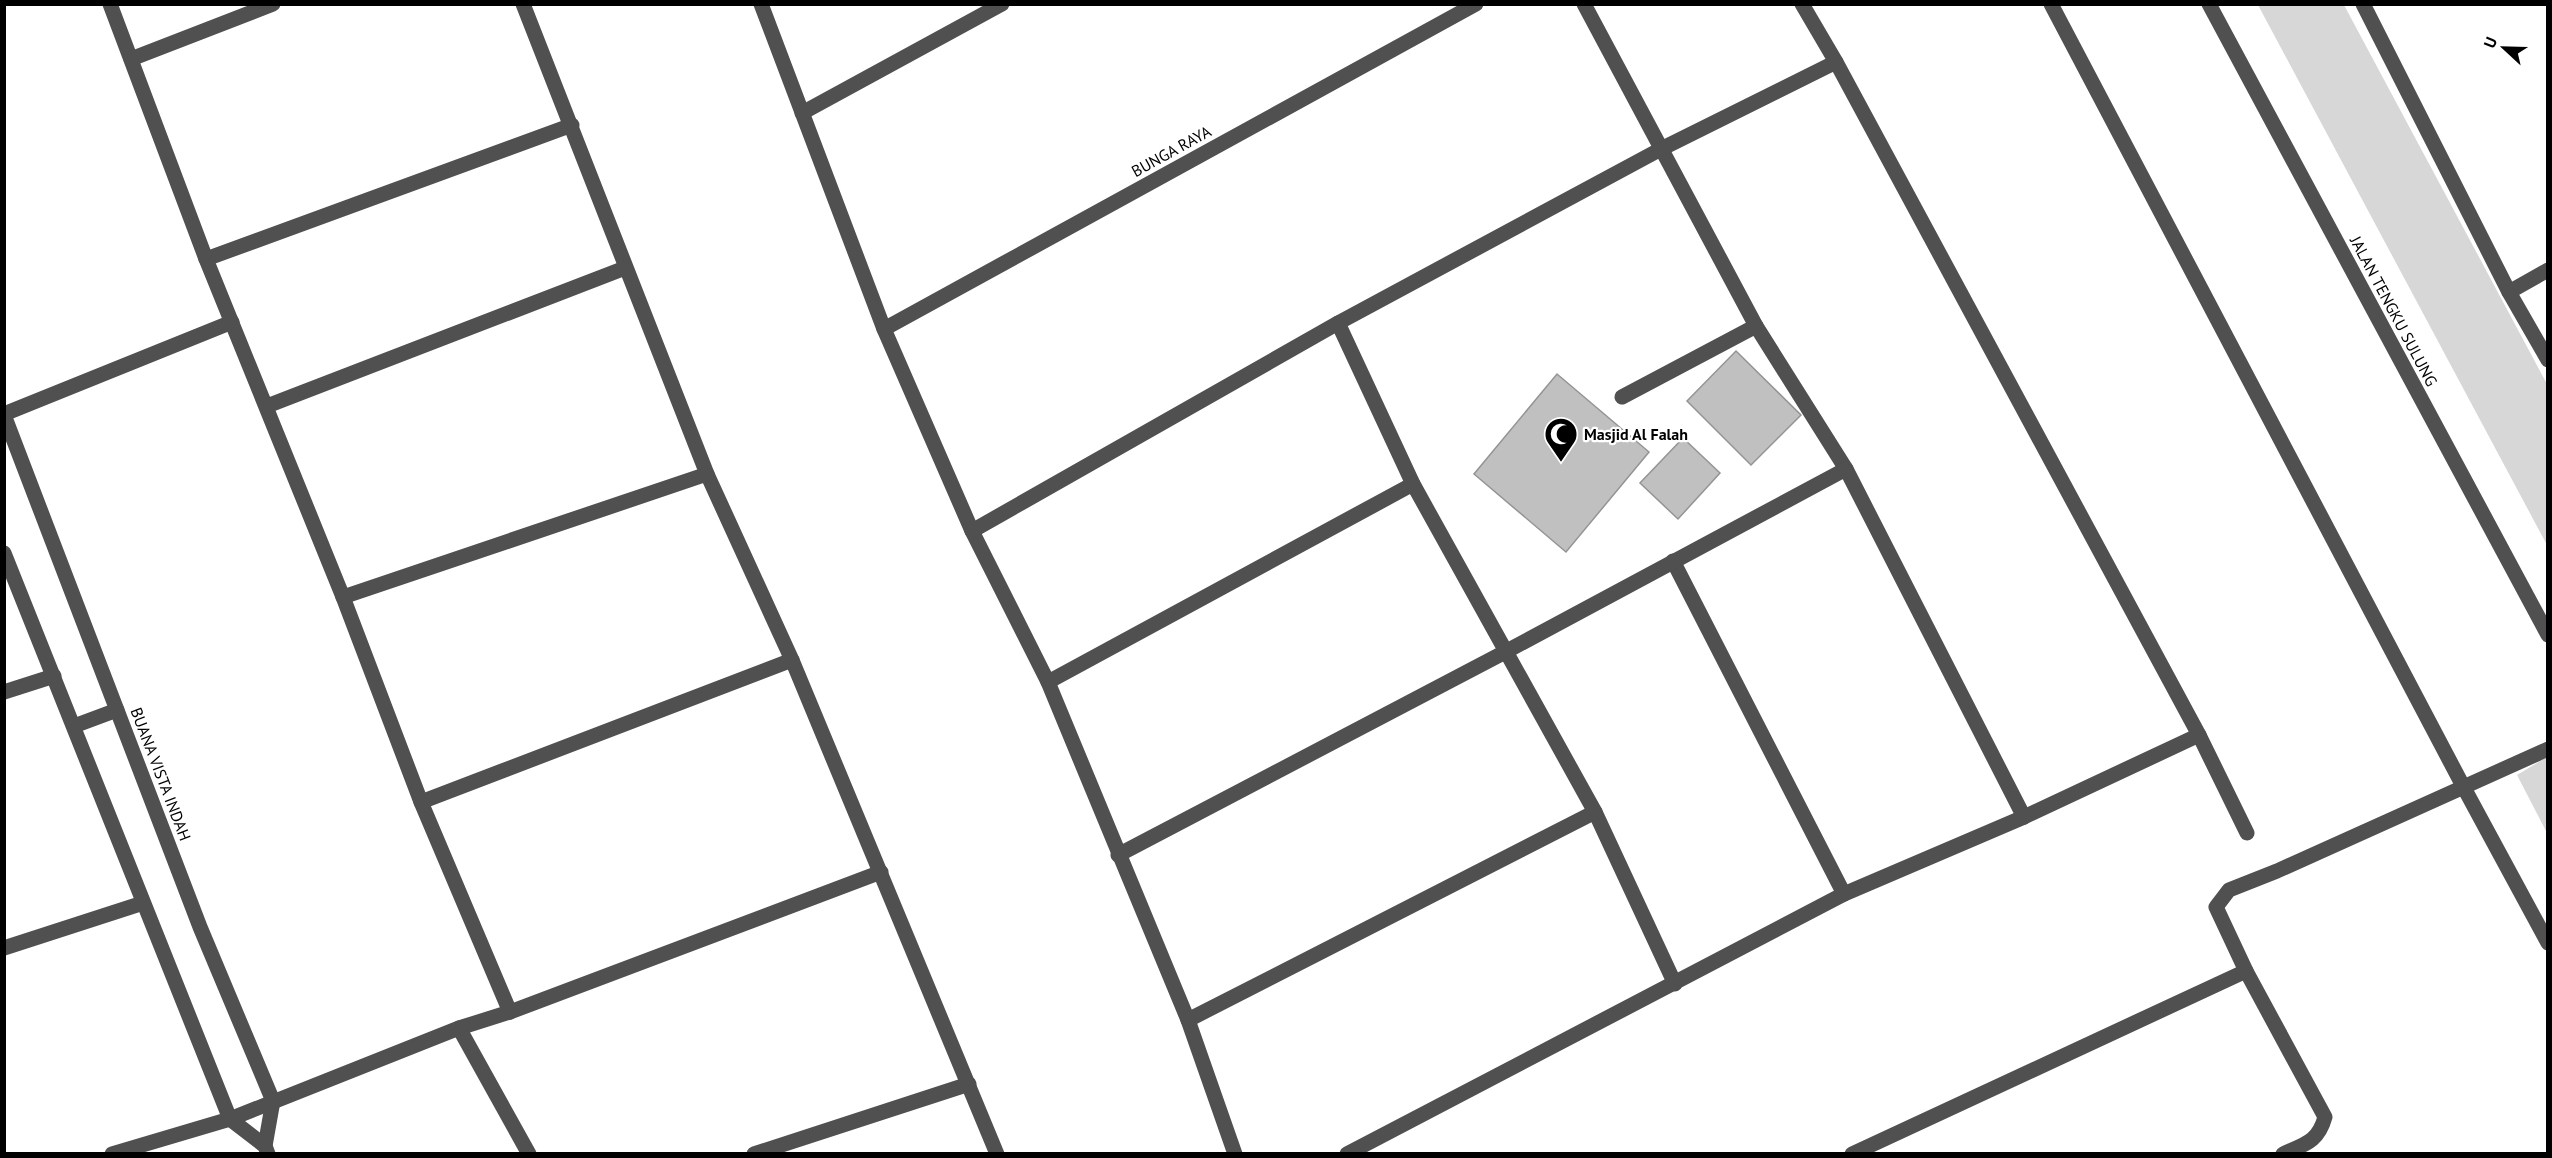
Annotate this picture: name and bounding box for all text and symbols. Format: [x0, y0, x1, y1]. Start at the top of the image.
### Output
north arrow [2474, 18, 2534, 78]
text: U [2479, 34, 2501, 51]
street label: BUNGA RAYA [1128, 121, 1215, 181]
street label: JALAN TENGKU SULUNG [2346, 232, 2442, 389]
mosque icon: Masjid Al Falah [1543, 416, 1579, 463]
place label: Masjid Al Falah [1584, 424, 1688, 444]
street label: BUANA VISTA INDAH [126, 705, 196, 843]

